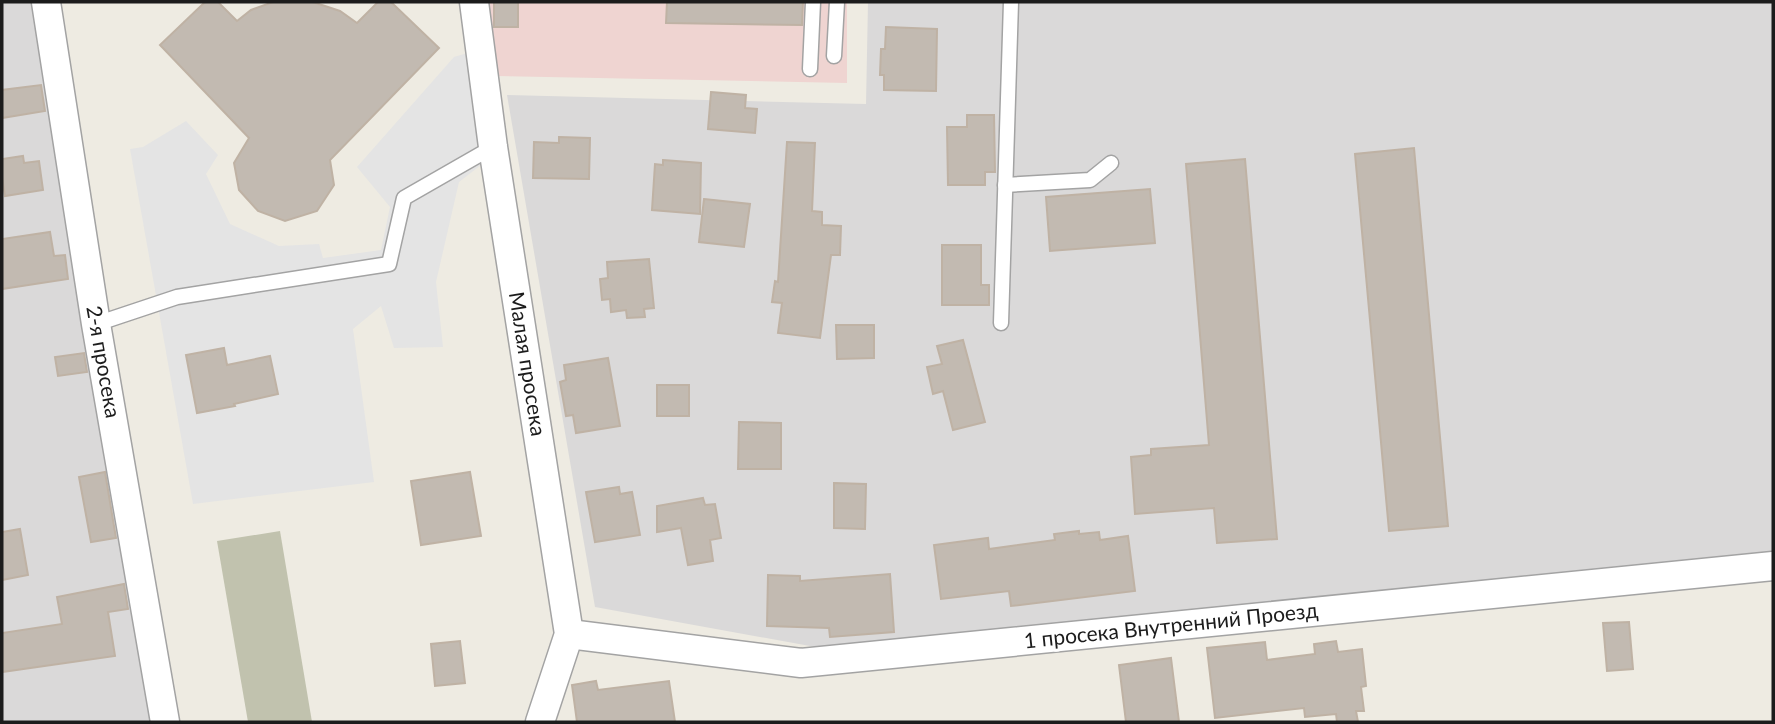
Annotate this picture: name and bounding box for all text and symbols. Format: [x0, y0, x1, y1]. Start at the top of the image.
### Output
street label: Малая просека [505, 290, 552, 438]
street label: 2-я просека [82, 304, 127, 420]
street label: 1 просека Внутренний Проезд [1023, 597, 1319, 652]

